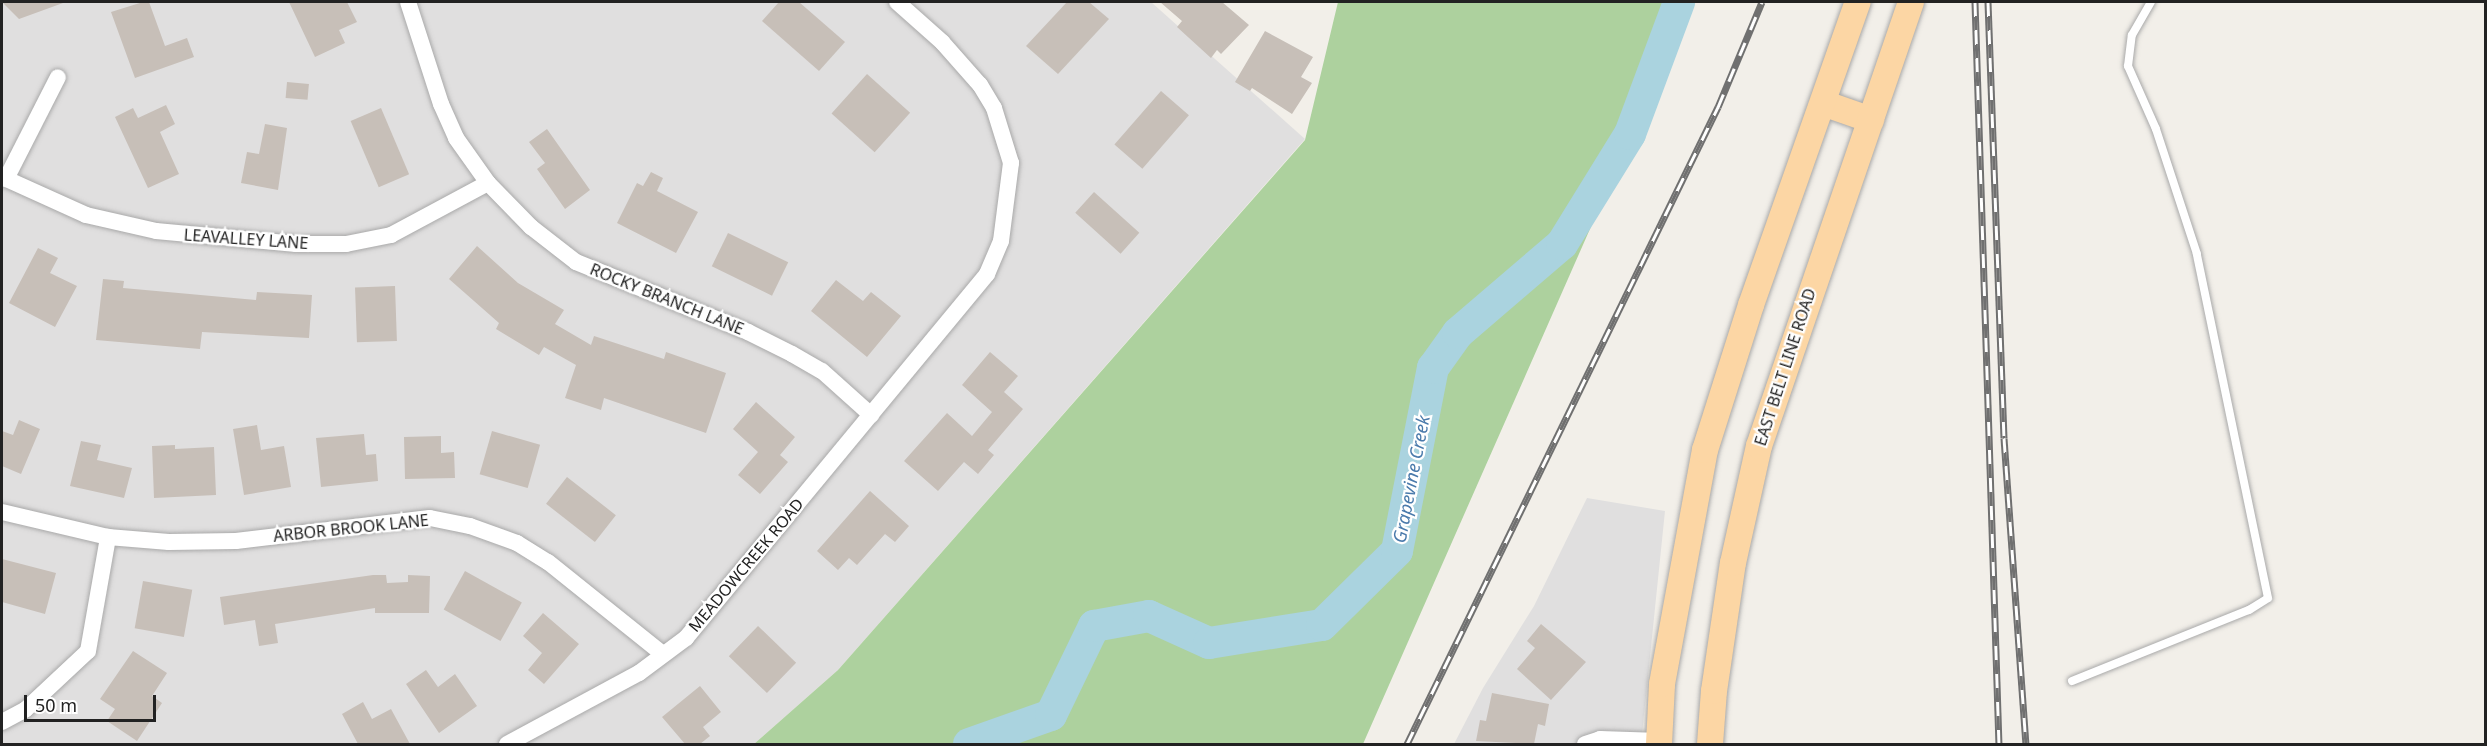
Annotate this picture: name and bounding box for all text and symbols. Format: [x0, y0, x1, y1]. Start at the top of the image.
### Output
street label: LEAVALLEY LANE [183, 225, 309, 253]
street label: ROCKY BRANCH LANE [587, 259, 747, 339]
street label: EAST BELT LINE ROAD [1750, 286, 1820, 448]
water label: Grapevine Creek [1388, 413, 1434, 545]
street label: MEADOWCREEK ROAD [685, 494, 807, 636]
street label: ARBOR BROOK LANE [272, 510, 430, 546]
scale bar [27, 683, 159, 721]
text: 50 m [35, 693, 77, 717]

